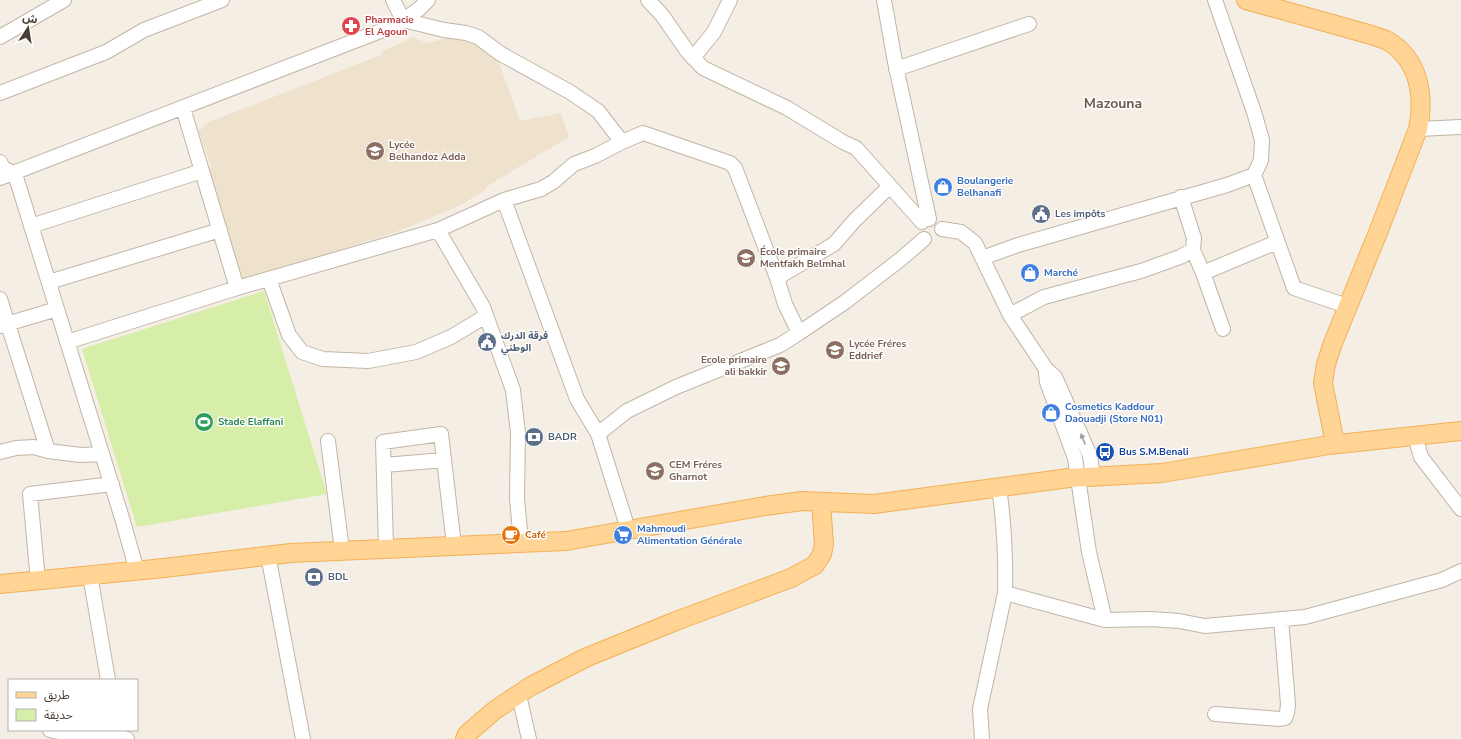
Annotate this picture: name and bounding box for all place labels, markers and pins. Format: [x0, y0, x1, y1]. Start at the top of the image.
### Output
place label: Pharmacie El Agoun [365, 13, 414, 39]
pharmacy icon: Pharmacie El Agoun [340, 15, 362, 37]
place label: Lycée Belhandoz Adda [389, 138, 466, 164]
school or university icon: Lycée Belhandoz Adda [364, 140, 386, 162]
place label: Boulangerie Belhanafi [957, 174, 1014, 200]
shop icon: Boulangerie Belhanafi [932, 176, 954, 198]
public building icon: Les impôts [1030, 203, 1052, 225]
place label: Les impôts [1055, 207, 1105, 221]
place label: École primaire Mentfakh Belmhal [760, 245, 846, 271]
school or university icon: École primaire Mentfakh Belmhal [735, 247, 757, 269]
shop icon: Marché [1019, 262, 1041, 284]
place label: Marché [1044, 266, 1079, 280]
place label: فرقة الدرك الوطني [501, 329, 548, 356]
public building icon: فرقة الدرك الوطني [476, 331, 498, 353]
place label: Lycée Fréres Eddrief [849, 337, 907, 363]
school or university icon: Lycée Fréres Eddrief [824, 339, 846, 361]
place label: Ecole primaire ali bakkir [701, 353, 768, 379]
school or university icon: Ecole primaire ali bakkir [770, 355, 792, 377]
place label: Cosmetics Kaddour Daouadji (Store N01) [1065, 400, 1163, 426]
shop icon: Cosmetics Kaddour Daouadji (Store N01) [1040, 402, 1062, 424]
sports icon: Stade Elaffani [193, 411, 215, 433]
place label: Stade Elaffani [218, 415, 283, 429]
bank icon: BADR [523, 426, 545, 448]
place label: BADR [548, 430, 577, 444]
bus stop icon: Bus S.M.Benali [1094, 441, 1116, 463]
place label: Bus S.M.Benali [1119, 445, 1188, 459]
place label: CEM Fréres Gharnot [669, 458, 722, 484]
school or university icon: CEM Fréres Gharnot [644, 460, 666, 482]
place label: Mahmoudi Alimentation Générale [637, 522, 743, 548]
cafe icon: Café [500, 524, 522, 546]
supermarket icon: Mahmoudi Alimentation Générale [612, 524, 634, 546]
place label: Café [525, 528, 547, 542]
bank icon: BDL [303, 566, 325, 588]
place label: BDL [328, 570, 349, 584]

